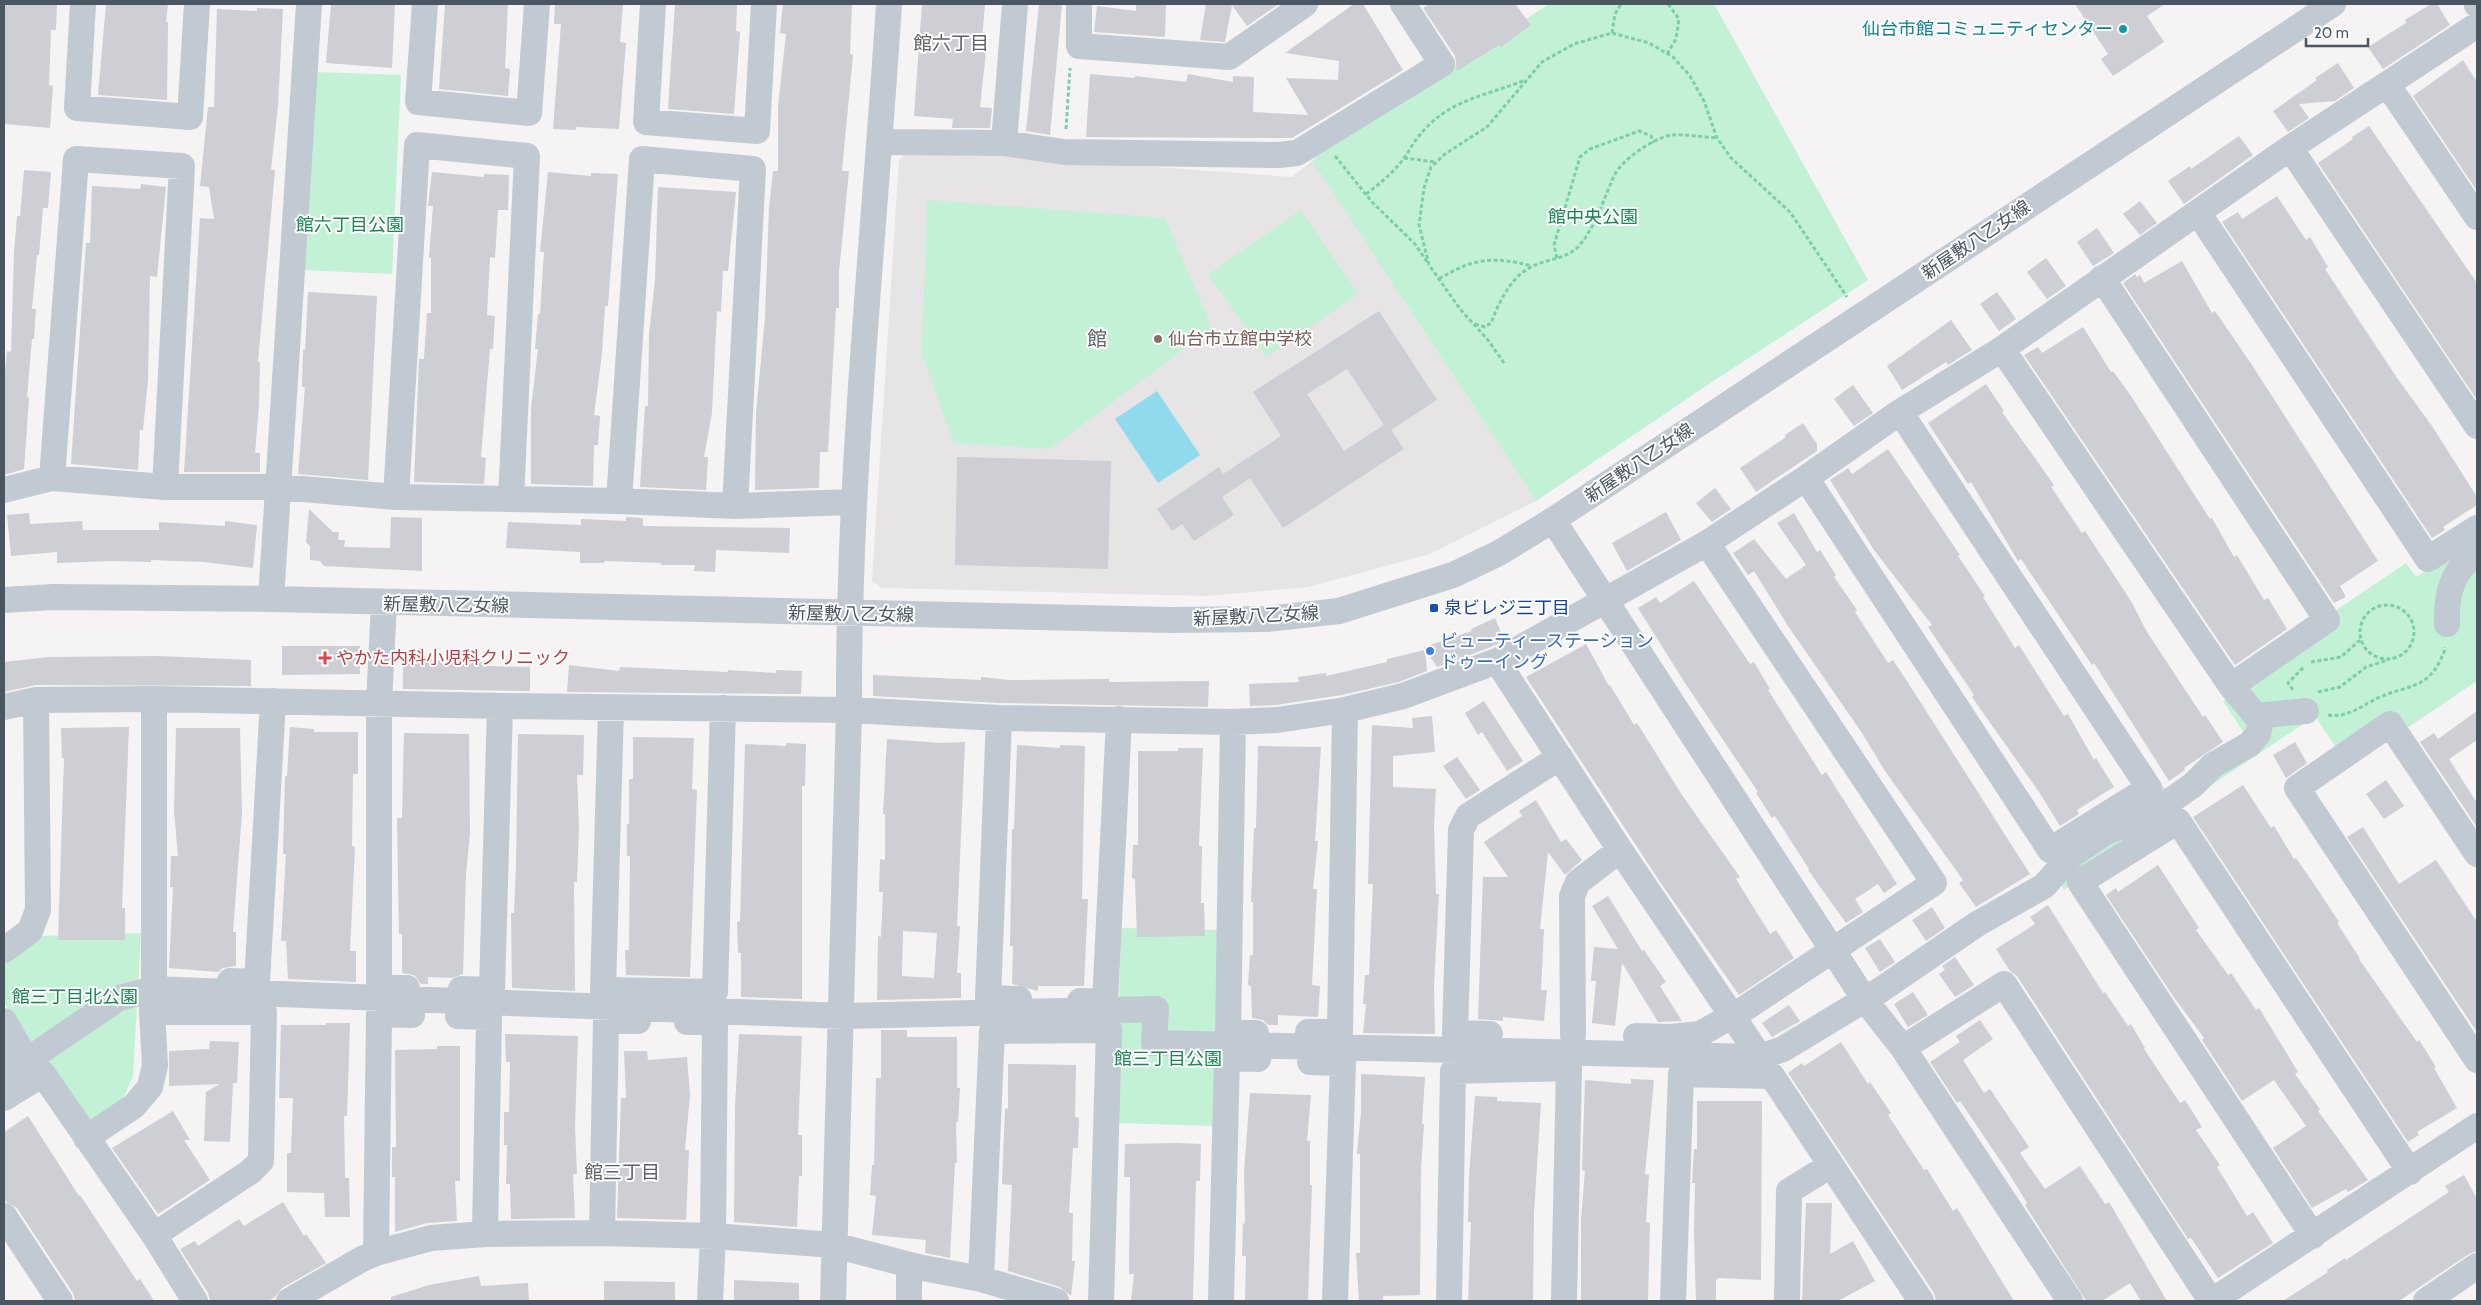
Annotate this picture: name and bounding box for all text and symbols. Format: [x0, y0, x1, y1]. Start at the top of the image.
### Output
scale bar [2306, 15, 2368, 47]
place label: 仙台市館コミュニティセンター [1862, 18, 2113, 40]
marker: 仙台市館コミュニティセンター [2117, 23, 2129, 35]
text: 20 m [2314, 24, 2349, 42]
district label: 館六丁目 [913, 32, 989, 55]
street label: 新屋敷八乙女線 [1918, 196, 2034, 284]
park label: 館中央公園 [1548, 206, 1638, 228]
park label: 館六丁目公園 [296, 214, 404, 236]
district label: 館 [1087, 327, 1107, 351]
place label: 仙台市立館中学校 [1168, 328, 1312, 350]
marker: 仙台市立館中学校 [1152, 333, 1164, 345]
street label: 新屋敷八乙女線 [1581, 419, 1697, 507]
street label: 新屋敷八乙女線 [383, 593, 509, 617]
place label: 泉ビレジ三丁目 [1444, 597, 1570, 619]
street label: 新屋敷八乙女線 [788, 602, 914, 626]
street label: 新屋敷八乙女線 [1193, 602, 1319, 630]
marker: 泉ビレジ三丁目 [1428, 602, 1440, 614]
place label: ビューティーステーション ドゥーイング [1440, 630, 1654, 673]
marker: ビューティーステーション ドゥーイング [1424, 645, 1436, 657]
place label: やかた内科小児科クリニック [336, 647, 570, 669]
marker: やかた内科小児科クリニック [318, 651, 332, 665]
park label: 館三丁目北公園 [12, 986, 138, 1008]
park label: 館三丁目公園 [1114, 1048, 1222, 1070]
district label: 館三丁目 [584, 1161, 660, 1184]

